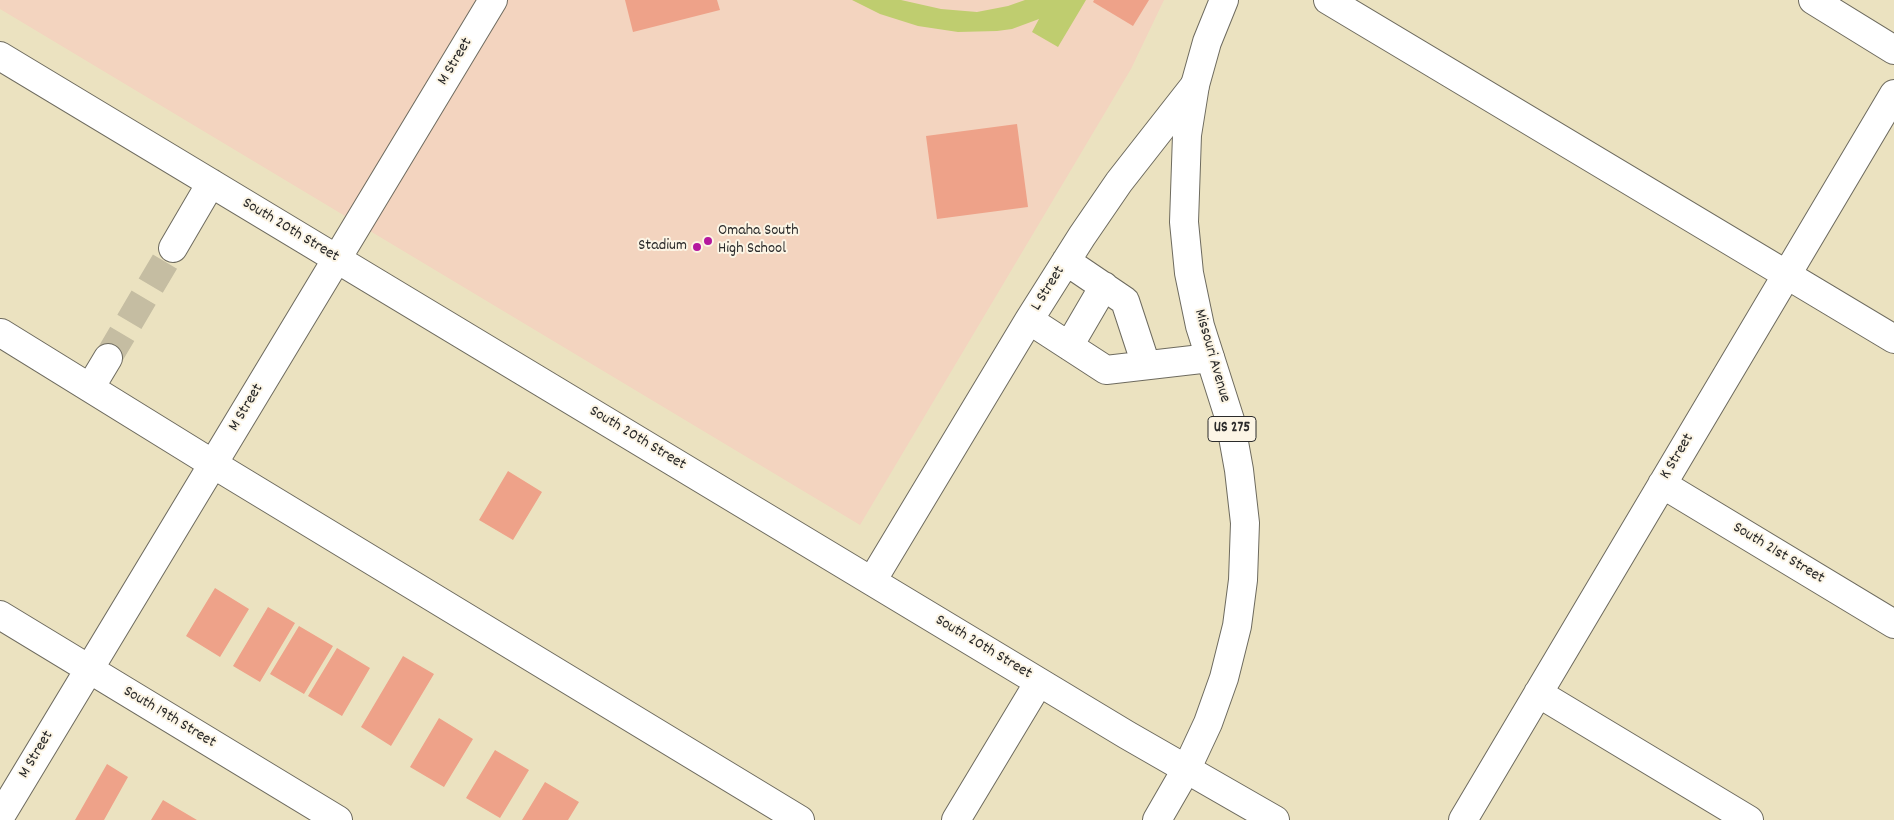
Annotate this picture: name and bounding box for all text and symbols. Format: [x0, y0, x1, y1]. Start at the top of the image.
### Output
street label: M Street [434, 35, 478, 89]
street label: South 20th Street [238, 195, 342, 267]
place label: Omaha South High School [718, 222, 798, 260]
marker: Omaha South High School [702, 235, 714, 247]
place label: Stadium [638, 237, 687, 257]
marker: Stadium [691, 241, 703, 253]
street label: L Street [1028, 263, 1070, 315]
street label: Missouri Avenue [1189, 307, 1233, 405]
street label: M Street [225, 381, 269, 435]
street label: South 20th Street [585, 403, 689, 475]
road number: US 275 [1208, 416, 1256, 442]
street label: K Street [1657, 431, 1699, 483]
street label: South 21st Street [1729, 519, 1827, 589]
street label: South 20th Street [931, 612, 1035, 684]
street label: South 19th Street [119, 683, 219, 753]
street label: M Street [15, 728, 59, 782]

